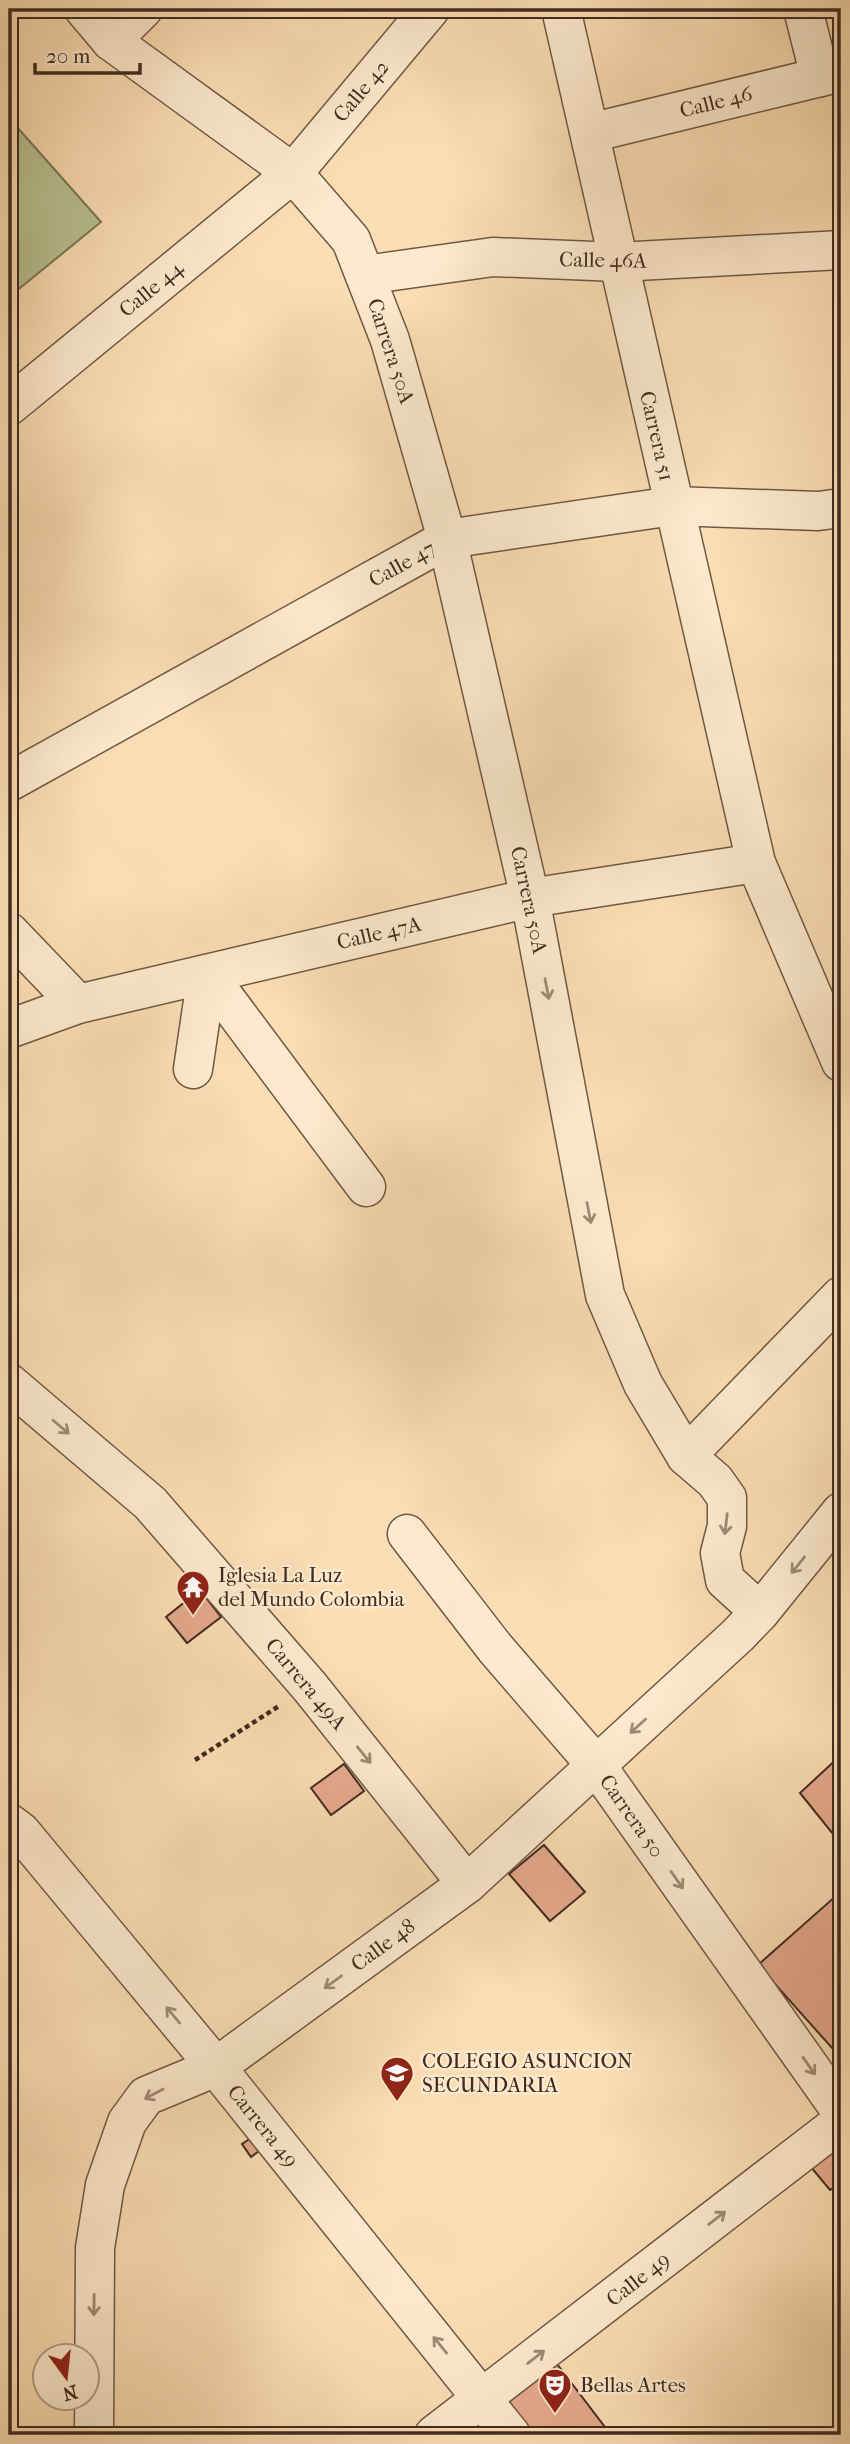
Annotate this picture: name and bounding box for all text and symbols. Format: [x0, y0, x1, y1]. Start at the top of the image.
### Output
scale bar [35, 32, 140, 76]
text: 20 m [46, 44, 91, 68]
street label: Calle 42 [328, 55, 394, 127]
street label: Calle 46 [677, 81, 755, 123]
street label: Calle 46A [559, 247, 647, 273]
street label: Calle 44 [114, 256, 188, 322]
street label: Carrera 50A [363, 295, 419, 407]
street label: Carrera 51 [635, 389, 679, 483]
street label: Calle 47 [365, 536, 439, 592]
street label: Carrera 50A [506, 844, 552, 956]
street label: Calle 47A [335, 912, 424, 954]
one-way arrow [541, 977, 554, 1000]
one-way arrow [583, 1201, 596, 1224]
one-way arrow [51, 1419, 69, 1435]
one-way arrow [719, 1512, 732, 1535]
one-way arrow [791, 1556, 806, 1574]
place label: Iglesia La Luz del Mundo Colombia [218, 1563, 405, 1611]
temple icon: Iglesia La Luz del Mundo Colombia [174, 1568, 212, 1617]
street label: Carrera 49A [261, 1633, 351, 1735]
one-way arrow [629, 1718, 647, 1734]
one-way arrow [357, 1746, 372, 1764]
street label: Carrera 50 [595, 1770, 669, 1862]
one-way arrow [670, 1870, 685, 1889]
street label: Calle 48 [346, 1914, 420, 1976]
one-way arrow [324, 1975, 343, 1989]
one-way arrow [165, 2006, 181, 2024]
place label: COLEGIO ASUNCION SECUNDARIA [422, 2049, 633, 2097]
school or university icon: COLEGIO ASUNCION SECUNDARIA [378, 2054, 416, 2103]
one-way arrow [802, 2056, 816, 2075]
street label: Carrera 49 [223, 2080, 303, 2172]
one-way arrow [144, 2088, 164, 2102]
one-way arrow [707, 2211, 726, 2226]
street label: Calle 49 [602, 2247, 674, 2311]
one-way arrow [87, 2293, 100, 2316]
one-way arrow [432, 2337, 447, 2355]
north arrow [32, 2342, 102, 2412]
one-way arrow [527, 2349, 545, 2364]
theatre icon: Bellas Artes [536, 2366, 574, 2415]
place label: Bellas Artes [580, 2373, 686, 2397]
text: N [60, 2380, 80, 2405]

